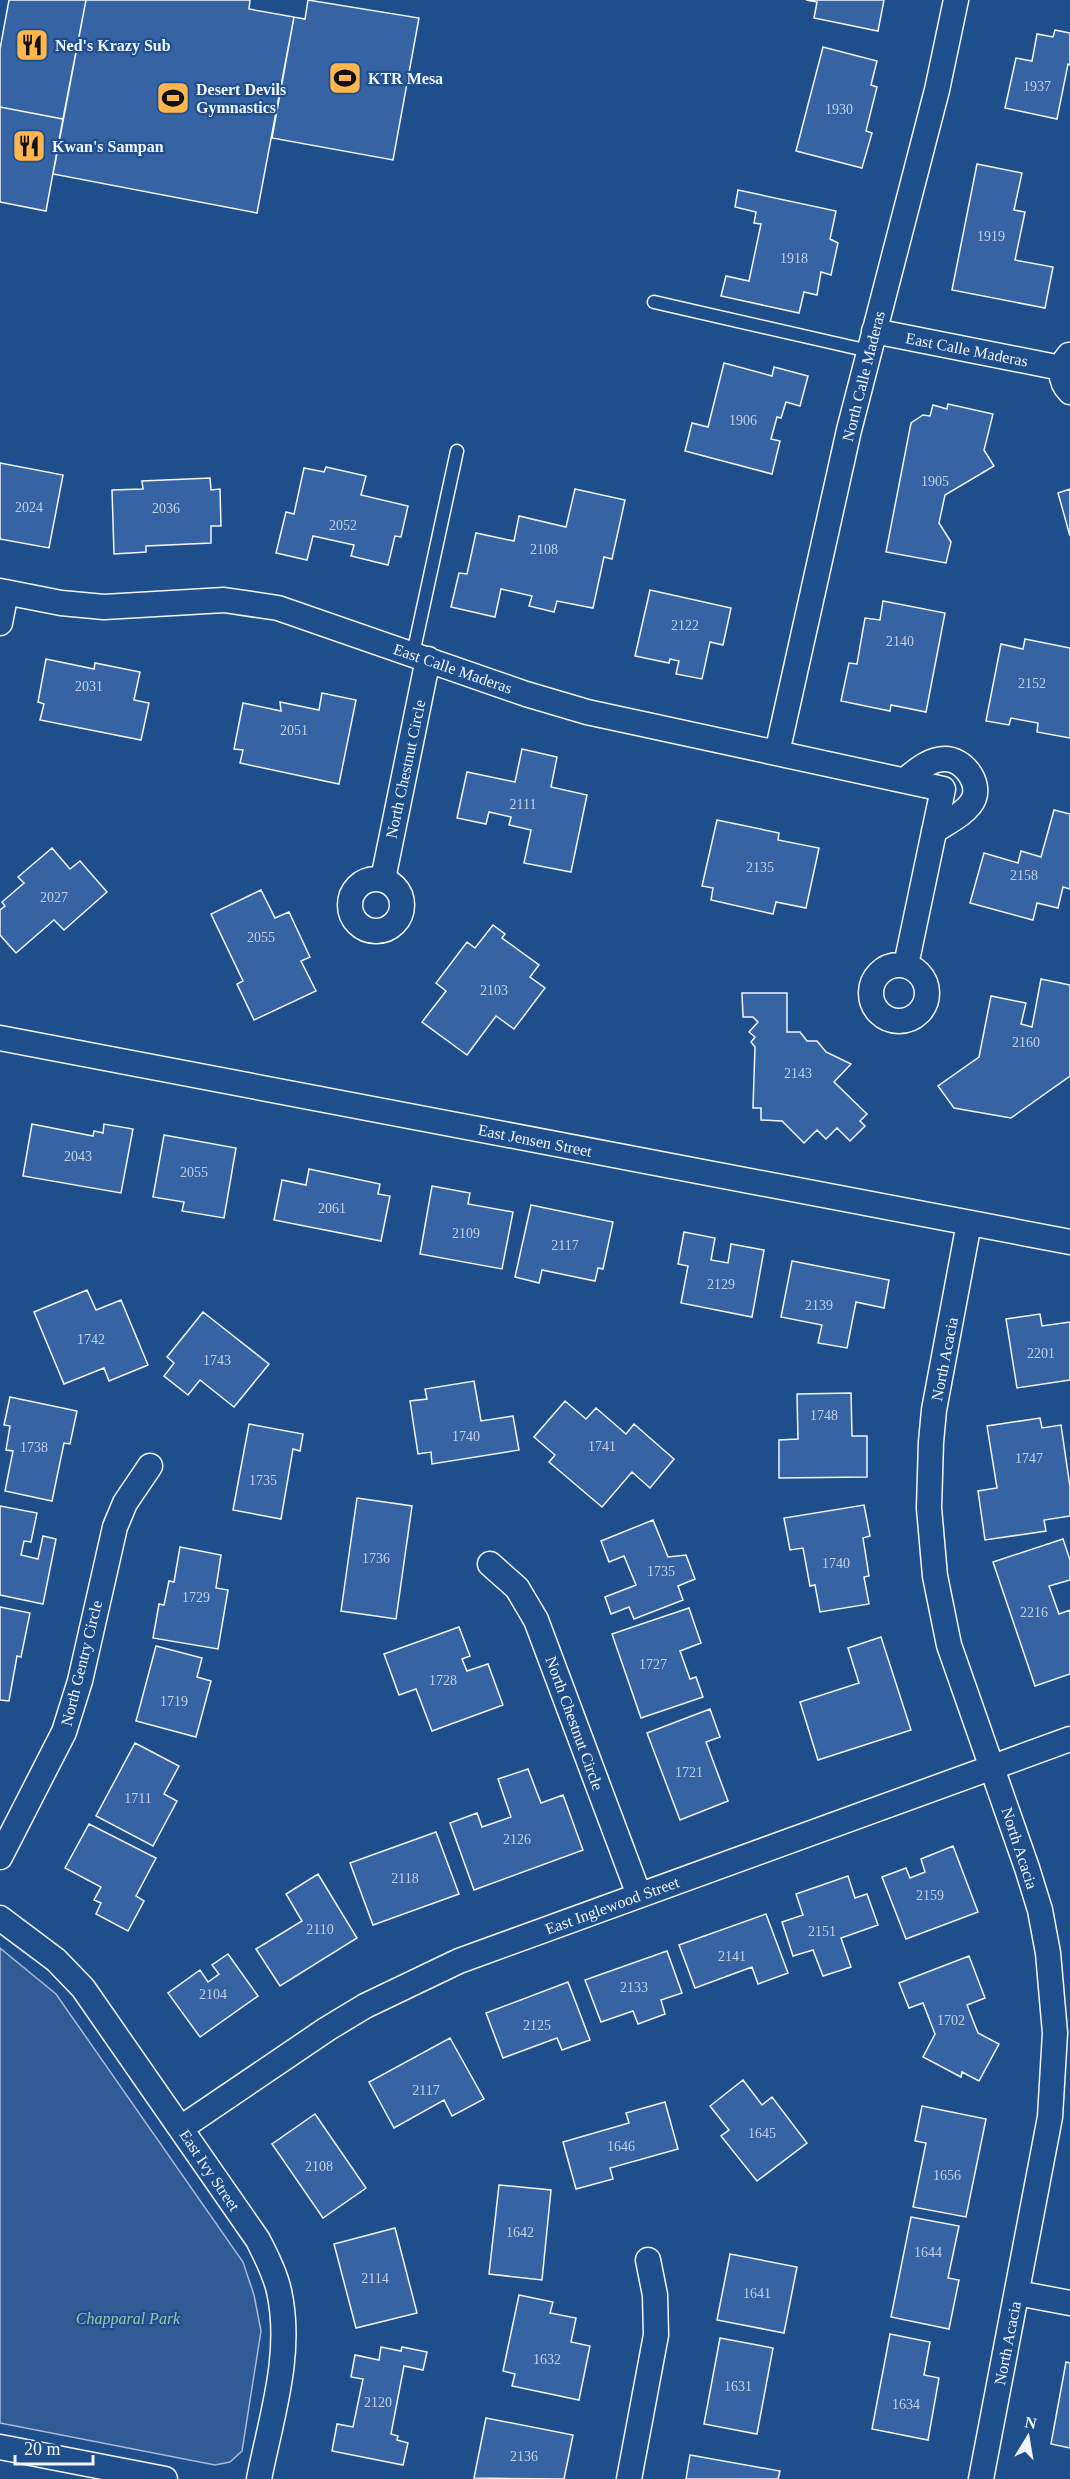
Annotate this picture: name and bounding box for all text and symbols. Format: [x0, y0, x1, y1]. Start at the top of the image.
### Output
restaurant icon: Ned's Krazy Sub [14, 27, 50, 63]
place label: Ned's Krazy Sub [55, 37, 171, 55]
sports icon: KTR Mesa [327, 60, 363, 96]
place label: KTR Mesa [368, 70, 443, 87]
house number: 1937 [1023, 79, 1051, 94]
sports icon: Desert Devils Gymnastics [155, 80, 191, 116]
place label: Desert Devils Gymnastics [196, 81, 286, 117]
house number: 1930 [825, 102, 853, 117]
restaurant icon: Kwan's Sampan [11, 128, 47, 164]
place label: Kwan's Sampan [52, 138, 164, 156]
house number: 1919 [977, 229, 1005, 244]
house number: 1918 [780, 251, 808, 266]
street label: North Calle Maderas [839, 309, 888, 443]
street label: East Calle Maderas [904, 329, 1030, 370]
house number: 1906 [729, 413, 757, 428]
house number: 1905 [921, 474, 949, 489]
house number: 2024 [15, 500, 43, 515]
house number: 2036 [152, 501, 180, 516]
house number: 2052 [329, 518, 357, 533]
house number: 2108 [530, 542, 558, 557]
house number: 2122 [671, 618, 699, 633]
house number: 2140 [886, 634, 914, 649]
street label: East Calle Maderas [391, 640, 514, 697]
house number: 2152 [1018, 676, 1046, 691]
house number: 2031 [75, 679, 103, 694]
street label: North Chestnut Circle [382, 698, 428, 840]
house number: 2051 [280, 723, 308, 738]
house number: 2111 [510, 797, 536, 812]
house number: 2135 [746, 860, 774, 875]
house number: 2158 [1010, 868, 1038, 883]
house number: 2027 [40, 890, 68, 905]
house number: 2055 [247, 930, 275, 945]
house number: 2103 [480, 983, 508, 998]
house number: 2160 [1012, 1035, 1040, 1050]
house number: 2143 [784, 1066, 812, 1081]
street label: East Jensen Street [477, 1121, 594, 1160]
house number: 2043 [64, 1149, 92, 1164]
house number: 2055 [180, 1165, 208, 1180]
house number: 2061 [318, 1201, 346, 1216]
house number: 2109 [452, 1226, 480, 1241]
house number: 2117 [551, 1238, 579, 1253]
house number: 2129 [707, 1277, 735, 1292]
house number: 2139 [805, 1298, 833, 1313]
street label: North Acacia [928, 1316, 961, 1402]
house number: 1742 [77, 1332, 105, 1347]
house number: 2201 [1027, 1346, 1055, 1361]
house number: 1743 [203, 1353, 231, 1368]
house number: 1748 [810, 1408, 838, 1423]
house number: 1740 [452, 1429, 480, 1444]
house number: 1741 [588, 1439, 616, 1454]
house number: 1738 [20, 1440, 48, 1455]
house number: 1747 [1015, 1451, 1043, 1466]
house number: 1735 [249, 1473, 277, 1488]
house number: 1736 [362, 1551, 390, 1566]
house number: 1740 [822, 1556, 850, 1571]
house number: 1735 [647, 1564, 675, 1579]
house number: 1729 [182, 1590, 210, 1605]
street label: North Gentry Circle [58, 1599, 106, 1728]
house number: 2216 [1020, 1605, 1048, 1620]
street label: North Chestnut Circle [542, 1654, 607, 1792]
house number: 1727 [639, 1657, 667, 1672]
house number: 1728 [429, 1673, 457, 1688]
house number: 1719 [160, 1694, 188, 1709]
house number: 1721 [675, 1765, 703, 1780]
house number: 1711 [124, 1791, 152, 1806]
street label: North Acacia [998, 1805, 1041, 1891]
house number: 2126 [503, 1832, 531, 1847]
house number: 2118 [391, 1871, 419, 1886]
street label: East Inglewood Street [543, 1873, 682, 1939]
house number: 2159 [916, 1888, 944, 1903]
house number: 2110 [306, 1922, 334, 1937]
house number: 2151 [808, 1924, 836, 1939]
house number: 2141 [718, 1949, 746, 1964]
house number: 2133 [620, 1980, 648, 1995]
house number: 2104 [199, 1987, 227, 2002]
house number: 1702 [937, 2013, 965, 2028]
house number: 2125 [523, 2018, 551, 2033]
house number: 2117 [412, 2083, 440, 2098]
street label: East Ivy Street [175, 2126, 243, 2215]
house number: 1645 [748, 2126, 776, 2141]
house number: 1646 [607, 2139, 635, 2154]
house number: 2108 [305, 2159, 333, 2174]
house number: 1656 [933, 2168, 961, 2183]
house number: 1642 [506, 2225, 534, 2240]
house number: 1644 [914, 2245, 942, 2260]
house number: 2114 [361, 2271, 389, 2286]
house number: 1641 [743, 2286, 771, 2301]
street label: North Acacia [991, 2300, 1024, 2386]
park label: Chapparal Park [76, 2310, 181, 2328]
house number: 1632 [533, 2352, 561, 2367]
house number: 1631 [724, 2379, 752, 2394]
house number: 2120 [364, 2395, 392, 2410]
house number: 1634 [892, 2397, 920, 2412]
north arrow [998, 2407, 1058, 2467]
text: N [1023, 2413, 1038, 2432]
scale bar [15, 2428, 93, 2466]
text: 20 m [24, 2439, 61, 2459]
house number: 2136 [510, 2449, 538, 2464]

